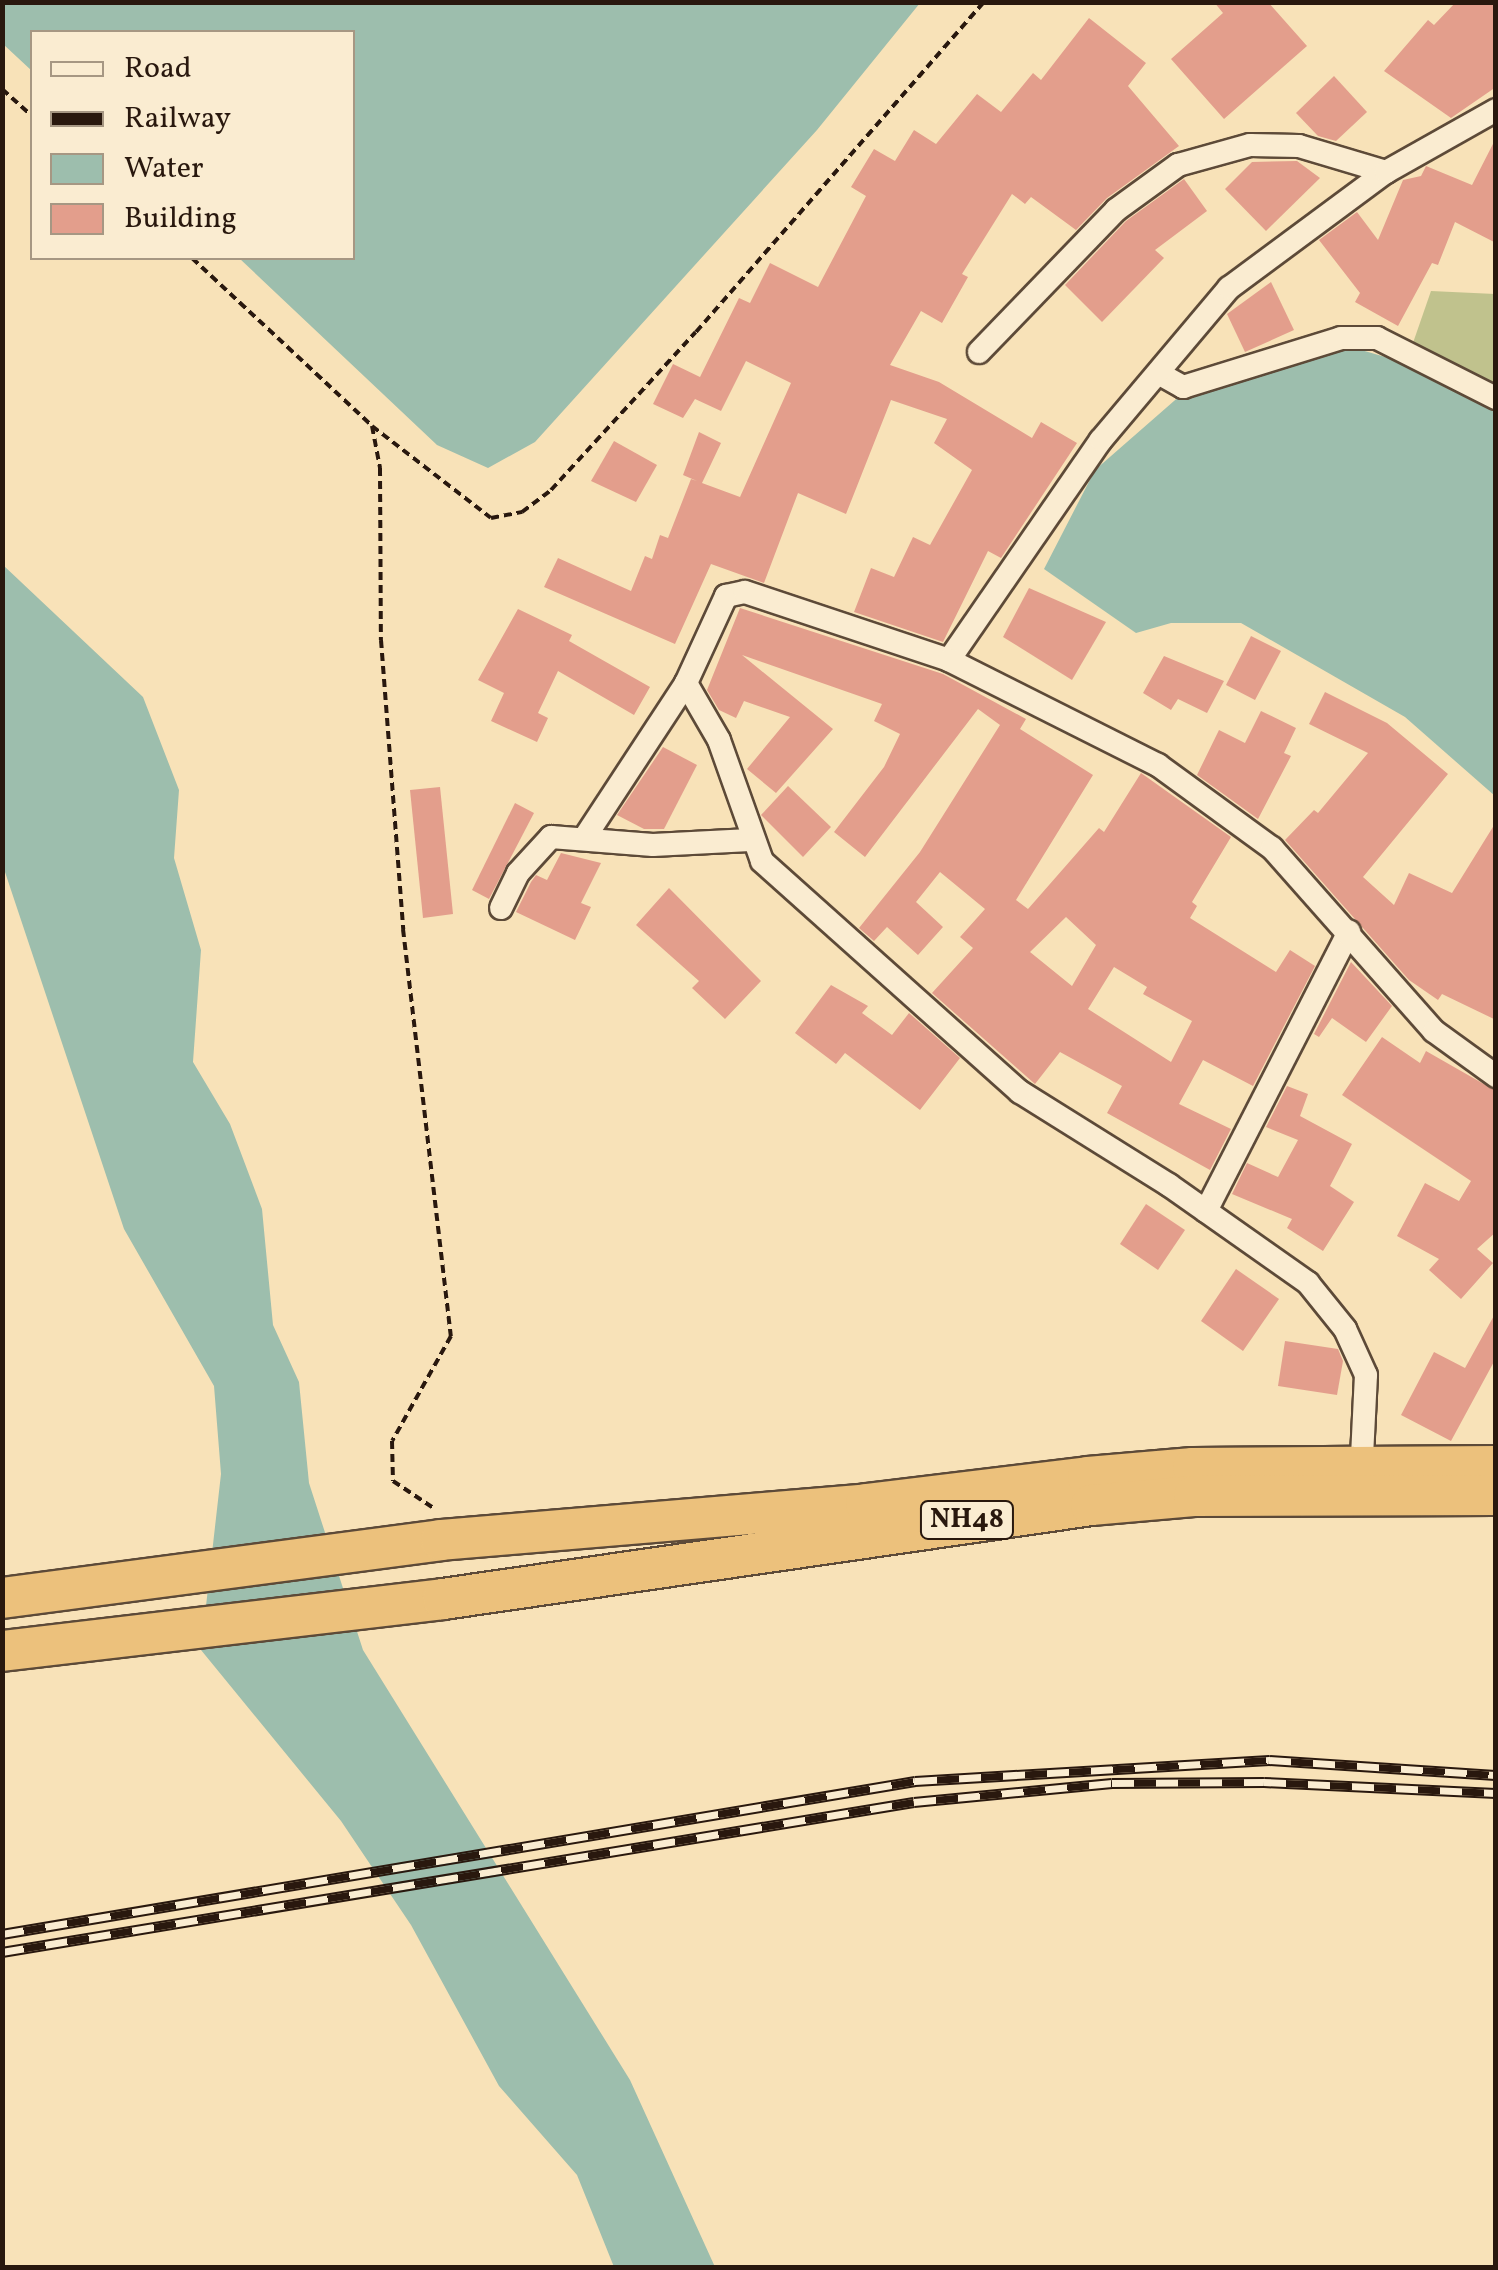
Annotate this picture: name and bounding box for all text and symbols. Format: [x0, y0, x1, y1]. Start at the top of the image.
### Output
legend [30, 30, 355, 260]
text: Road [124, 48, 192, 90]
text: Railway [124, 98, 231, 140]
text: Water [124, 148, 204, 190]
text: Building [124, 198, 237, 240]
road number: NH48 [920, 1497, 1014, 1543]

